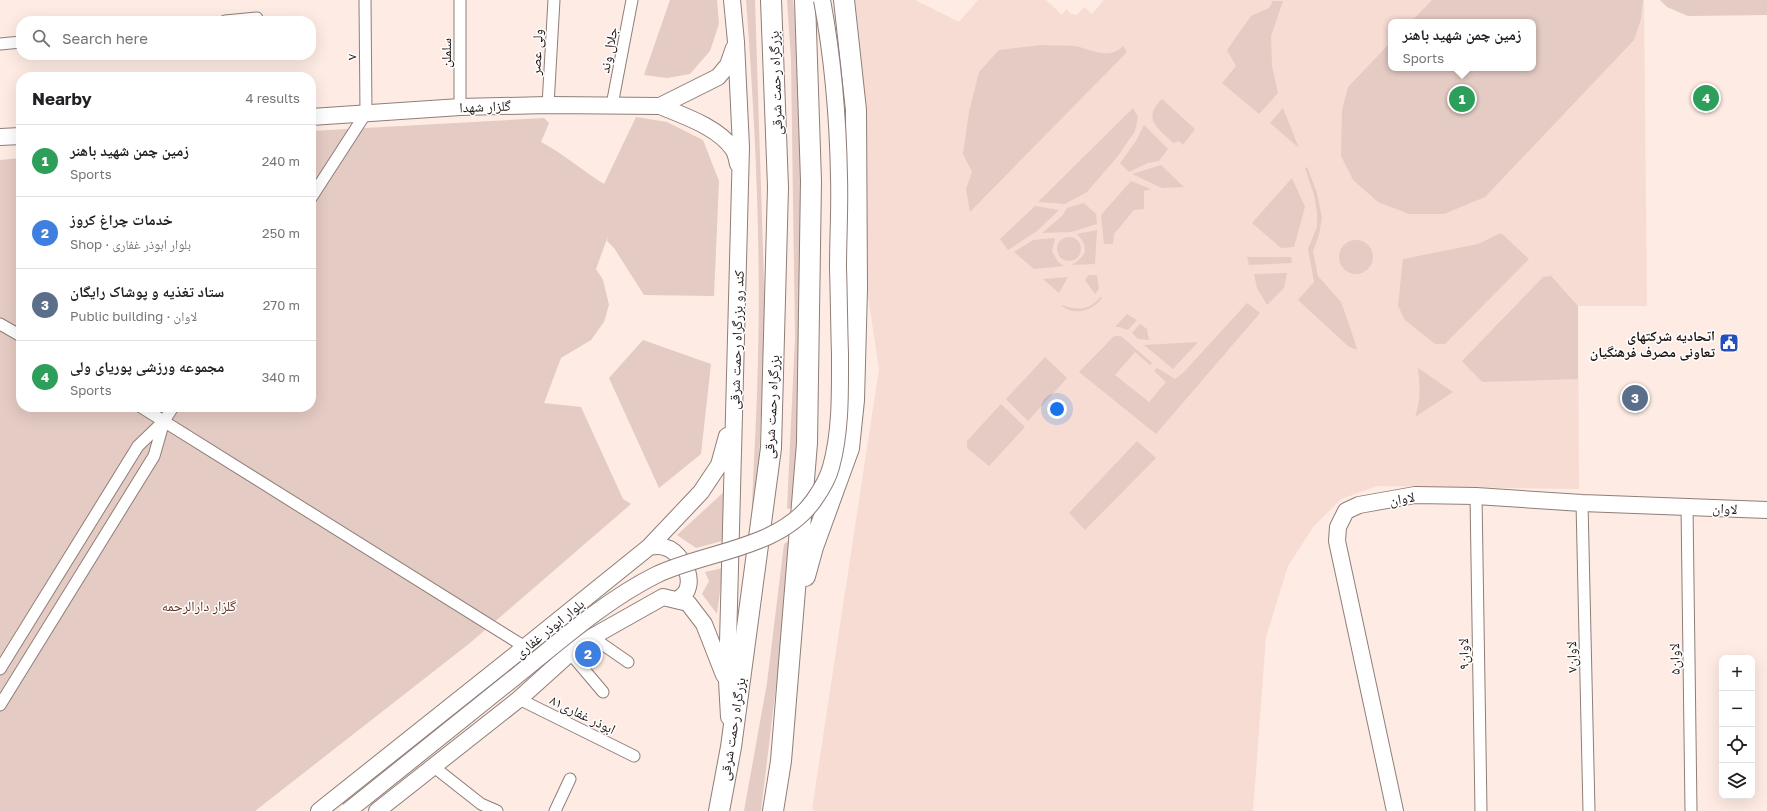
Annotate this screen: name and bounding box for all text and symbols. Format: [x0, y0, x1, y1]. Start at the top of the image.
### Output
search box [16, 16, 316, 60]
popup [1388, 19, 1536, 71]
text: زمین چمن شهید باهنر [1403, 25, 1521, 43]
street label: جلال وند [595, 26, 622, 75]
icon: search [30, 27, 52, 49]
street label: ولی عصر [526, 28, 547, 77]
text: Search here [62, 29, 148, 47]
street label: بزرگراه رحمت شرقی [765, 30, 786, 135]
street label: سلملن [437, 38, 455, 68]
text: Sports [1403, 50, 1444, 66]
street label: ۷ [342, 54, 360, 60]
pin: 4 [1693, 83, 1719, 113]
pin: 1 [1449, 84, 1475, 114]
text: Nearby [32, 88, 92, 109]
text: 4 results [246, 90, 300, 106]
street label: گلزار شهدا [459, 97, 511, 116]
text: زمین چمن شهید باهنر [70, 141, 189, 159]
text: 1 [42, 153, 48, 169]
text: 240 m [262, 153, 300, 169]
text: Sports [70, 166, 112, 182]
text: خدمات چراغ کروز [70, 210, 173, 228]
text: 2 [41, 225, 49, 241]
text: 250 m [262, 225, 300, 241]
text: Shop · بلوار ابوذر غفاری [70, 236, 191, 252]
street label: کند رو بزرگراه رحمت شرقی [725, 270, 748, 410]
text: ستاد تغذیه و پوشاک رایگان [70, 282, 224, 300]
text: 3 [41, 297, 49, 313]
text: 270 m [263, 297, 300, 313]
text: Public building · لاوان [70, 308, 197, 324]
place label: اتحادیه شرکتهای تعاونی مصرف فرهنگیان [1590, 327, 1715, 361]
public building icon: اتحادیه شرکتهای تعاونی مصرف فرهنگیان [1718, 332, 1740, 354]
street label: بزرگراه رحمت شرقی [760, 354, 783, 460]
text: مجموعه ورزشی پوریای ولی [70, 357, 224, 375]
text: 4 [41, 369, 49, 385]
text: 340 m [262, 369, 300, 385]
text: Sports [70, 382, 112, 398]
pin: 3 [1622, 383, 1648, 413]
your location [1047, 399, 1067, 419]
street label: لاوان [1388, 488, 1416, 509]
street label: لاوان [1712, 499, 1738, 518]
street label: بلوار ابوذر غفاری [511, 595, 588, 662]
park label: گلزار دارالرحمه [162, 597, 237, 615]
street label: ۹لاوان [1454, 638, 1473, 670]
pin: 2 [575, 639, 601, 669]
street label: ۷لاوان [1562, 641, 1581, 673]
street label: ۵لاوان [1665, 643, 1684, 675]
map controls [1719, 655, 1755, 799]
button: + [1719, 655, 1755, 691]
street label: بزرگراه رحمت شرقی [715, 676, 750, 782]
street label: ۸۱ابوذر غفاری [547, 691, 619, 738]
button: − [1719, 691, 1755, 727]
button: locate [1719, 727, 1755, 763]
button: layers [1719, 763, 1755, 799]

